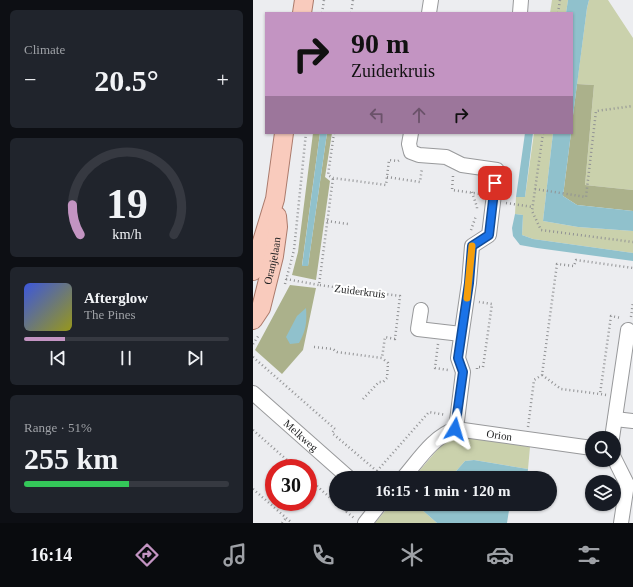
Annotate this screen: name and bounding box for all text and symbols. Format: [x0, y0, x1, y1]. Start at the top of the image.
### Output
icon: right [285, 28, 337, 80]
text: 90 m [351, 28, 409, 59]
text: Climate [24, 42, 65, 57]
text: Zuiderkruis [351, 61, 435, 81]
text: 20.5° [94, 64, 159, 97]
text: − [24, 67, 36, 92]
text: + [217, 67, 229, 92]
icon: left [366, 104, 388, 126]
icon: ahead [408, 104, 430, 126]
icon: right [450, 104, 472, 126]
pin [478, 166, 512, 200]
icon: arrive [484, 172, 506, 194]
text: 19 [106, 181, 147, 227]
text: km/h [112, 226, 141, 242]
street label: Oranjelaan [261, 236, 283, 286]
street label: Zuiderkruis [334, 282, 386, 300]
text: Afterglow [84, 290, 148, 306]
text: The Pines [84, 307, 136, 322]
icon: previous [47, 347, 69, 369]
icon: pause [115, 347, 137, 369]
icon: next [184, 347, 206, 369]
position arrow [434, 408, 476, 450]
street label: Melkweg [281, 417, 321, 454]
text: Range · 51% [24, 420, 92, 435]
street label: Orion [486, 427, 513, 443]
map controls [585, 431, 621, 511]
button: search [585, 431, 621, 467]
text: 255 km [24, 442, 118, 475]
speed limit sign: 30 [265, 459, 317, 511]
button: layers [585, 475, 621, 511]
text: 16:15 · 1 min · 120 m [376, 483, 511, 499]
icon: directions [133, 541, 161, 569]
icon: music [221, 541, 249, 569]
icon: phone [309, 541, 337, 569]
icon: climate [398, 541, 426, 569]
icon: car [486, 541, 514, 569]
icon: filters [575, 541, 603, 569]
text: 16:14 [30, 545, 72, 565]

